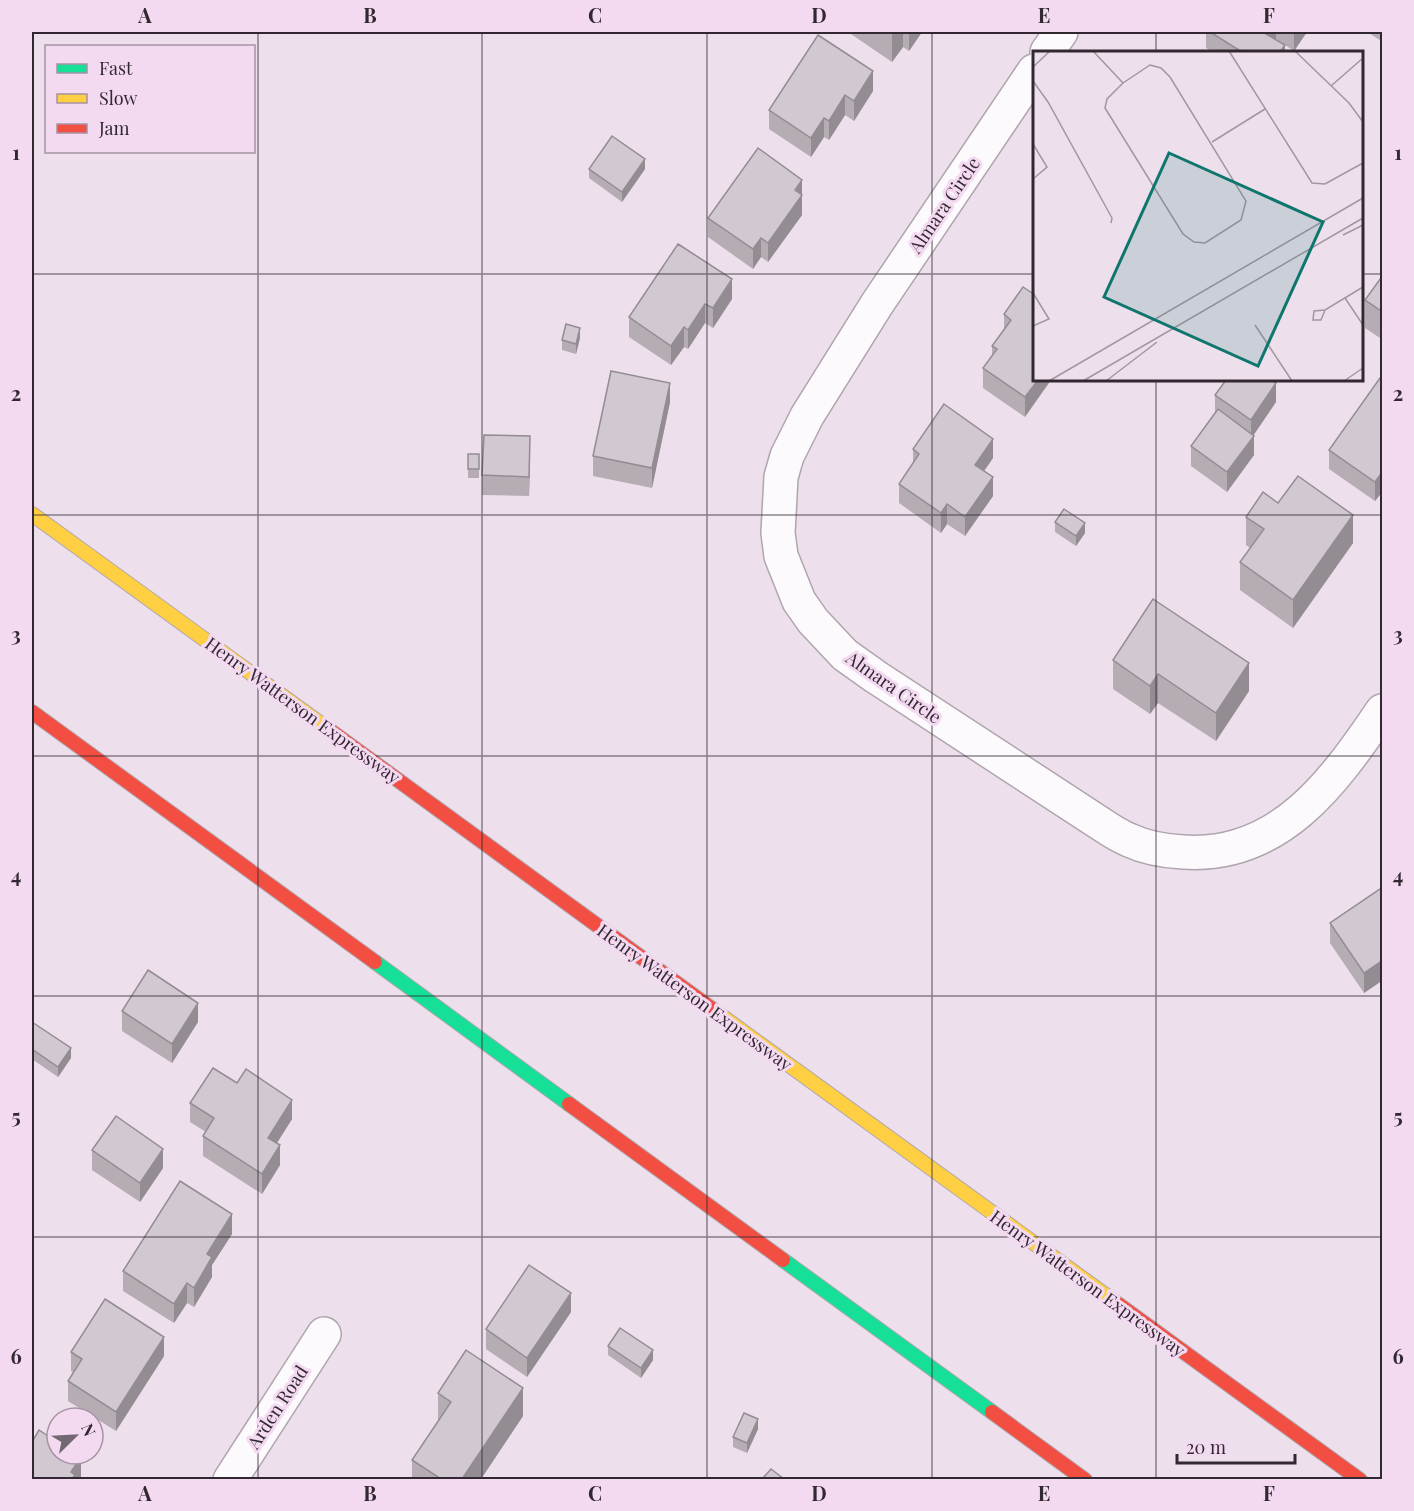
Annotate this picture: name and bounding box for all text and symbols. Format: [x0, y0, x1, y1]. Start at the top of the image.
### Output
text: A [137, 1, 152, 28]
text: B [363, 1, 377, 28]
text: C [588, 1, 602, 28]
text: D [811, 1, 827, 28]
text: E [1038, 1, 1050, 28]
text: F [1263, 1, 1275, 28]
legend [45, 45, 255, 153]
inset map [1033, 51, 1363, 381]
text: Fast [99, 56, 133, 80]
text: Slow [99, 86, 137, 110]
text: Jam [98, 116, 129, 140]
text: 1 [12, 138, 20, 165]
text: 1 [1394, 138, 1402, 165]
street label: Almara Circle [903, 152, 985, 258]
text: 2 [11, 379, 21, 406]
text: 2 [1393, 379, 1403, 406]
text: 3 [11, 620, 21, 647]
text: 3 [1393, 620, 1403, 647]
street label: Henry Watterson Expressway [201, 631, 405, 789]
street label: Almara Circle [841, 645, 946, 729]
text: 4 [11, 861, 21, 888]
text: 4 [1393, 861, 1403, 888]
street label: Henry Watterson Expressway [593, 918, 797, 1076]
text: 5 [11, 1102, 21, 1129]
text: 5 [1393, 1102, 1403, 1129]
street label: Henry Watterson Expressway [986, 1204, 1190, 1362]
text: 6 [10, 1342, 22, 1369]
text: 6 [1392, 1342, 1404, 1369]
street label: Arden Road [241, 1360, 313, 1454]
north arrow [45, 1406, 105, 1466]
text: N [77, 1420, 101, 1440]
scale bar [1177, 1427, 1296, 1465]
text: 20 m [1186, 1435, 1226, 1459]
text: A [137, 1479, 152, 1506]
text: B [363, 1479, 377, 1506]
text: C [588, 1479, 602, 1506]
text: D [811, 1479, 827, 1506]
text: E [1038, 1479, 1050, 1506]
text: F [1263, 1479, 1275, 1506]

